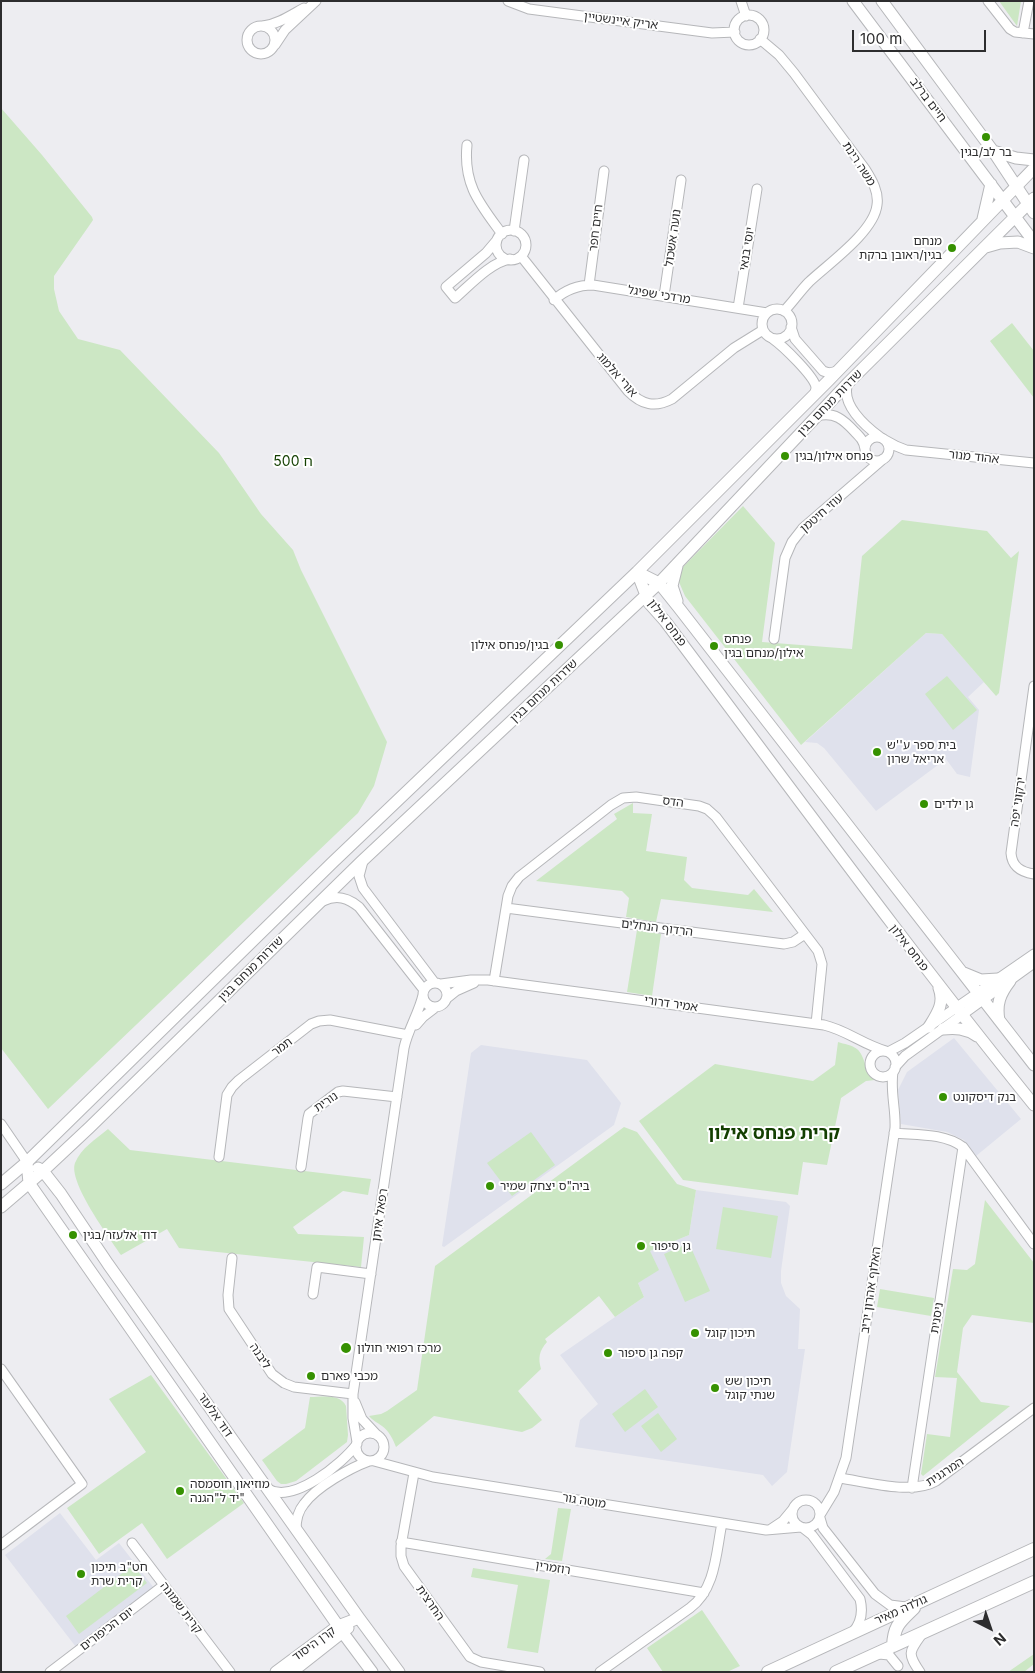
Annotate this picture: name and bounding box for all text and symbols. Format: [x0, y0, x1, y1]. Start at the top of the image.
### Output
street label: אריק איינשטיין [583, 9, 659, 33]
scale bar [855, 20, 989, 52]
text: 100 m [860, 29, 902, 48]
street label: חיים ברלב [907, 75, 949, 125]
marker: בר לב/בגין [980, 131, 992, 143]
street label: משה רינת [839, 139, 879, 189]
place label: בר לב/בגין [960, 145, 1012, 159]
street label: חיים חפר [586, 203, 606, 253]
street label: נועה אשכול [662, 208, 684, 268]
street label: יוסי בנאי [736, 226, 758, 272]
place label: מנחם בגין/ראובן ברקת [859, 234, 942, 262]
marker: מנחם בגין/ראובן ברקת [946, 242, 958, 254]
street label: מרדכי שפיגל [627, 283, 691, 307]
street label: אורי אלמוג [594, 350, 640, 400]
street label: שדרות מנחם בגין [795, 367, 865, 439]
street label: אהוד מנור [948, 447, 1000, 467]
place label: פנחס אילון/בגין [795, 449, 873, 463]
marker: פנחס אילון/בגין [779, 450, 791, 462]
district label: ח 500 [273, 454, 313, 470]
street label: עוזי חיטמן [797, 490, 847, 536]
street label: פנחס אילון [645, 597, 689, 649]
place label: פנחס אילון/מנחם בגין [724, 632, 803, 660]
place label: בגין/פנחס אילון [471, 638, 549, 652]
marker: בגין/פנחס אילון [553, 639, 565, 651]
marker: פנחס אילון/מנחם בגין [708, 640, 720, 652]
street label: שדרות מנחם בגין [507, 656, 581, 726]
place label: בית ספר ע''ש אריאל שרון [887, 738, 956, 766]
marker: בית ספר ע''ש אריאל שרון [871, 746, 883, 758]
street label: ירקוני יפה [1007, 776, 1029, 828]
street label: הדס [662, 794, 684, 810]
place label: גן ילדים [934, 797, 974, 811]
marker: גן ילדים [918, 798, 930, 810]
street label: הרדוף הנחלים [620, 916, 694, 940]
street label: פנחס אילון [886, 922, 932, 974]
street label: שדרות מנחם בגין [215, 933, 287, 1005]
street label: אמיר דרורי [643, 993, 699, 1015]
street label: תמר [269, 1035, 295, 1059]
street label: נורית [311, 1089, 341, 1115]
place label: בנק דיסקונט [953, 1090, 1016, 1104]
marker: בנק דיסקונט [937, 1091, 949, 1103]
district label: קרית פנחס אילון [708, 1123, 840, 1145]
place label: ביה"ס יצחק שמיר [500, 1179, 590, 1193]
marker: ביה"ס יצחק שמיר [484, 1180, 496, 1192]
street label: רפאל איתן [369, 1188, 391, 1242]
place label: דוד אלעזר/בגין [83, 1228, 157, 1242]
marker: דוד אלעזר/בגין [67, 1229, 79, 1241]
place label: גן סיפור [651, 1239, 691, 1253]
marker: גן סיפור [635, 1240, 647, 1252]
street label: האלוף אהרון יריב [858, 1246, 884, 1334]
street label: ניסנית [927, 1301, 947, 1335]
place label: תיכון קוגל [705, 1326, 755, 1340]
marker: תיכון קוגל [689, 1327, 701, 1339]
street label: ליבנה [246, 1340, 274, 1372]
marker: מרכז רפואי חולון [339, 1341, 353, 1355]
place label: מרכז רפואי חולון [357, 1341, 441, 1355]
place label: קפה גן סיפור [618, 1346, 683, 1360]
marker: קפה גן סיפור [602, 1347, 614, 1359]
place label: מכבי פארם [321, 1369, 378, 1383]
marker: מכבי פארם [305, 1370, 317, 1382]
place label: תיכון שש שנתי קוגל [725, 1374, 775, 1402]
marker: תיכון שש שנתי קוגל [709, 1382, 721, 1394]
street label: דוד אלעזר [194, 1390, 236, 1440]
street label: המרגנית [923, 1454, 967, 1490]
place label: מוזיאון חוסמסה יד ל"הגנה" [190, 1477, 270, 1505]
marker: מוזיאון חוסמסה יד ל"הגנה" [174, 1485, 186, 1497]
street label: מוטה גור [561, 1490, 607, 1512]
street label: רוזמרין [534, 1558, 572, 1578]
place label: חט"ב תיכון קרית שרת [91, 1560, 148, 1588]
marker: חט"ב תיכון קרית שרת [75, 1568, 87, 1580]
street label: קרית שמונה [157, 1579, 205, 1637]
street label: החרצית [413, 1583, 447, 1623]
street label: גולדה מאיר [872, 1592, 930, 1628]
north arrow [965, 1603, 1015, 1653]
street label: יום הכיפורים [77, 1604, 137, 1654]
street label: קרן היסוד [290, 1624, 338, 1664]
text: N [991, 1630, 1010, 1650]

